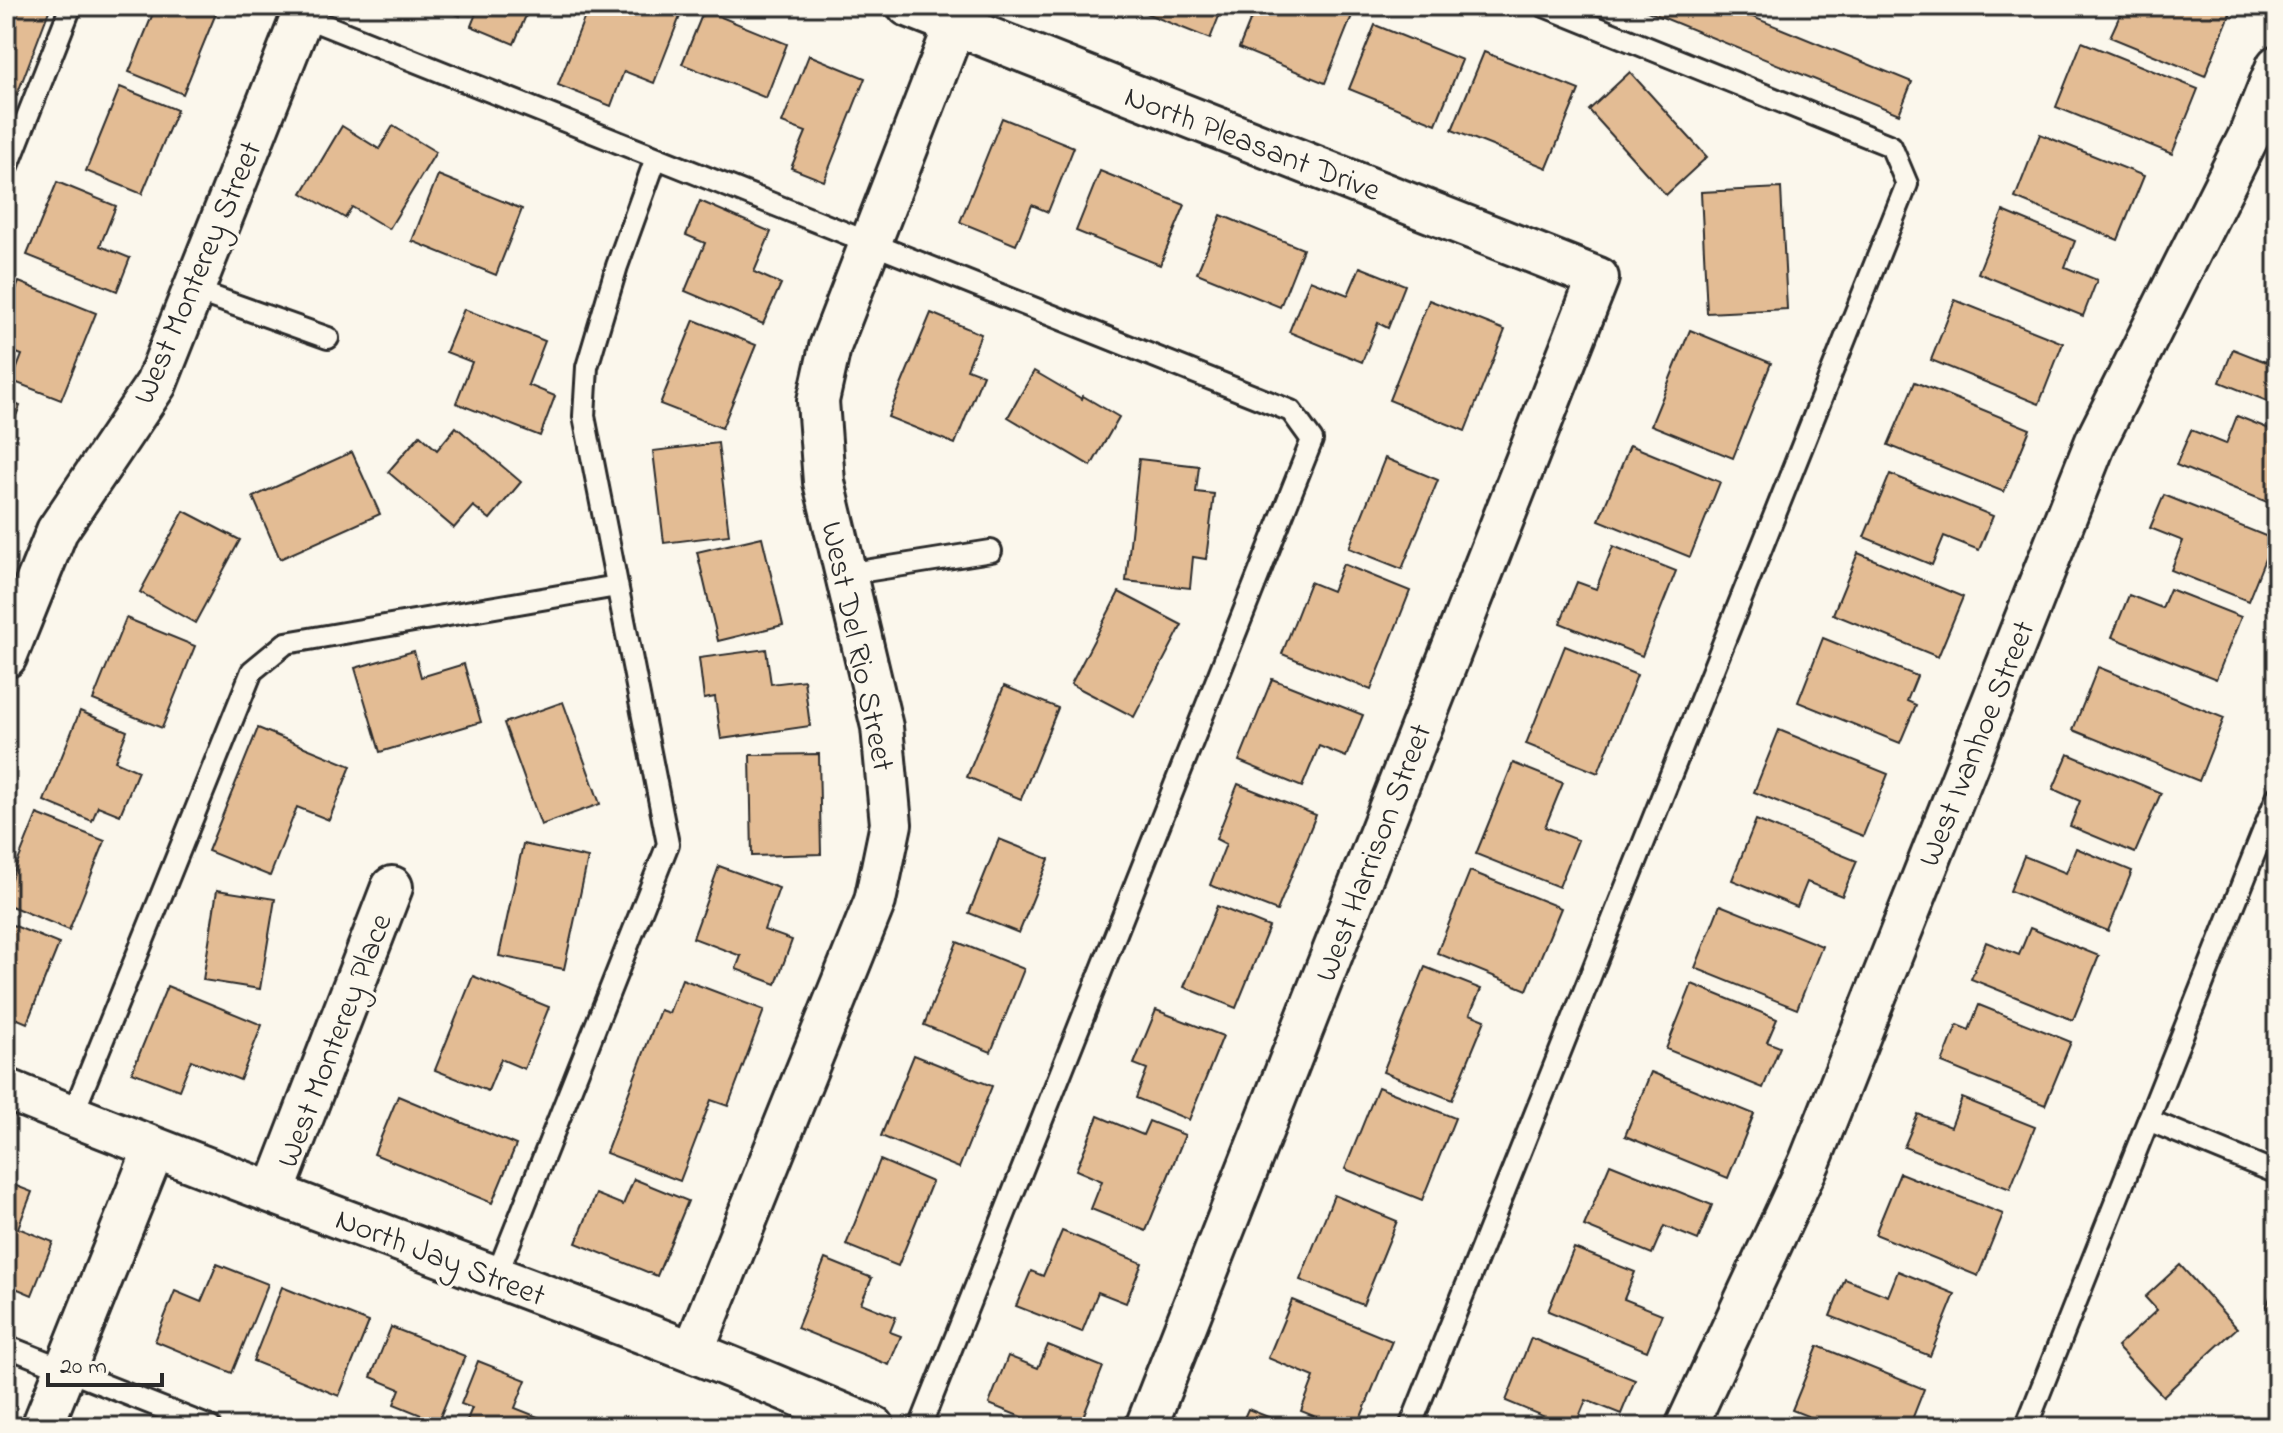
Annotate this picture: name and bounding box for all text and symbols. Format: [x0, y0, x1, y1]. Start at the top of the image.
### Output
street label: North Pleasant Drive [1117, 75, 1387, 216]
street label: West Monterey Street [123, 134, 276, 412]
street label: West Del Rio Street [806, 518, 905, 776]
street label: West Ivanhoe Street [1907, 614, 2049, 875]
street label: West Harrison Street [1304, 717, 1446, 989]
street label: West Monterey Place [266, 907, 407, 1175]
street label: North Jay Street [328, 1198, 552, 1321]
scale bar [48, 1337, 162, 1387]
text: 20 m [60, 1350, 107, 1385]

